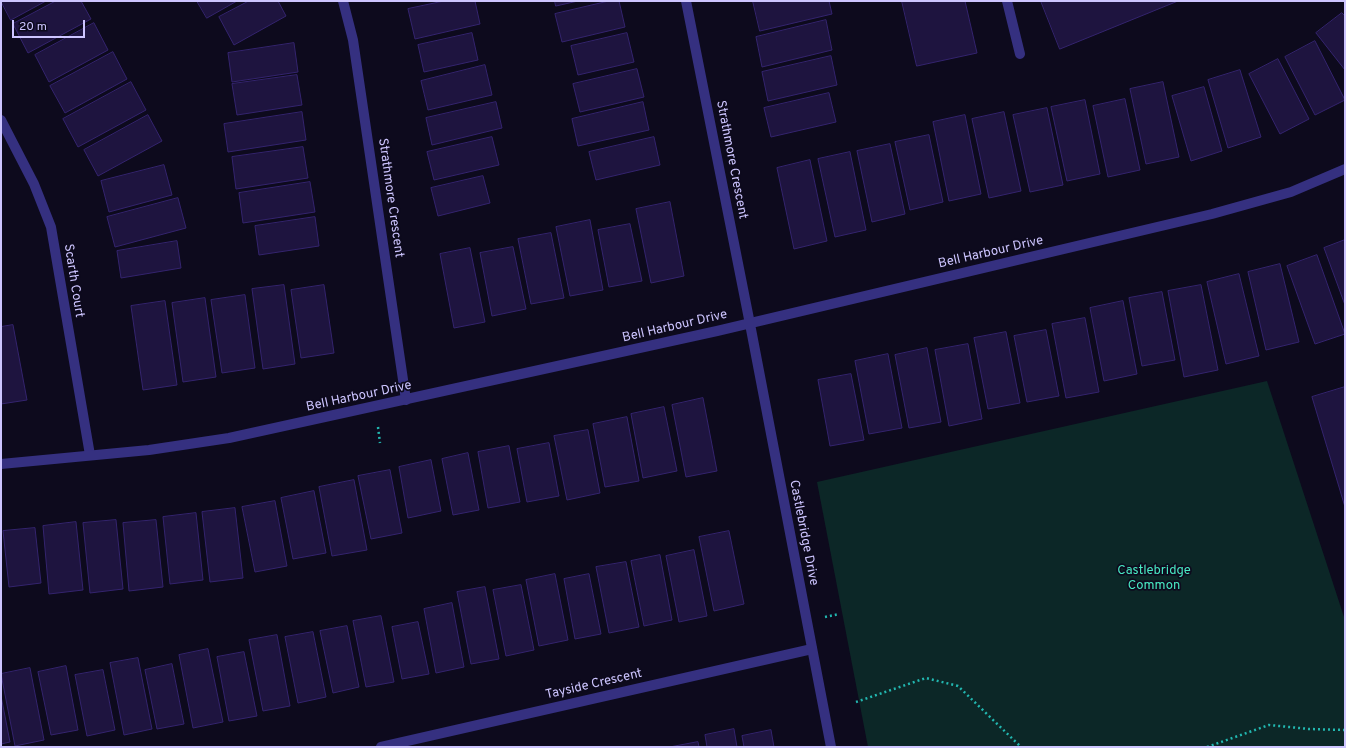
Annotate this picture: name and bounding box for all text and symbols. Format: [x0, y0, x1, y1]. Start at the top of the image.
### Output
scale bar [14, 12, 87, 38]
text: 20 m [19, 19, 47, 35]
street label: Strathmore Crescent [712, 99, 750, 221]
street label: Strathmore Crescent [374, 137, 406, 259]
street label: Bell Harbour Drive [937, 233, 1045, 273]
street label: Scarth Court [59, 243, 87, 319]
street label: Bell Harbour Drive [621, 307, 729, 347]
street label: Bell Harbour Drive [305, 378, 413, 416]
street label: Castlebridge Drive [785, 479, 821, 587]
park label: Castlebridge Common [1117, 563, 1191, 594]
street label: Tayside Crescent [544, 666, 644, 704]

